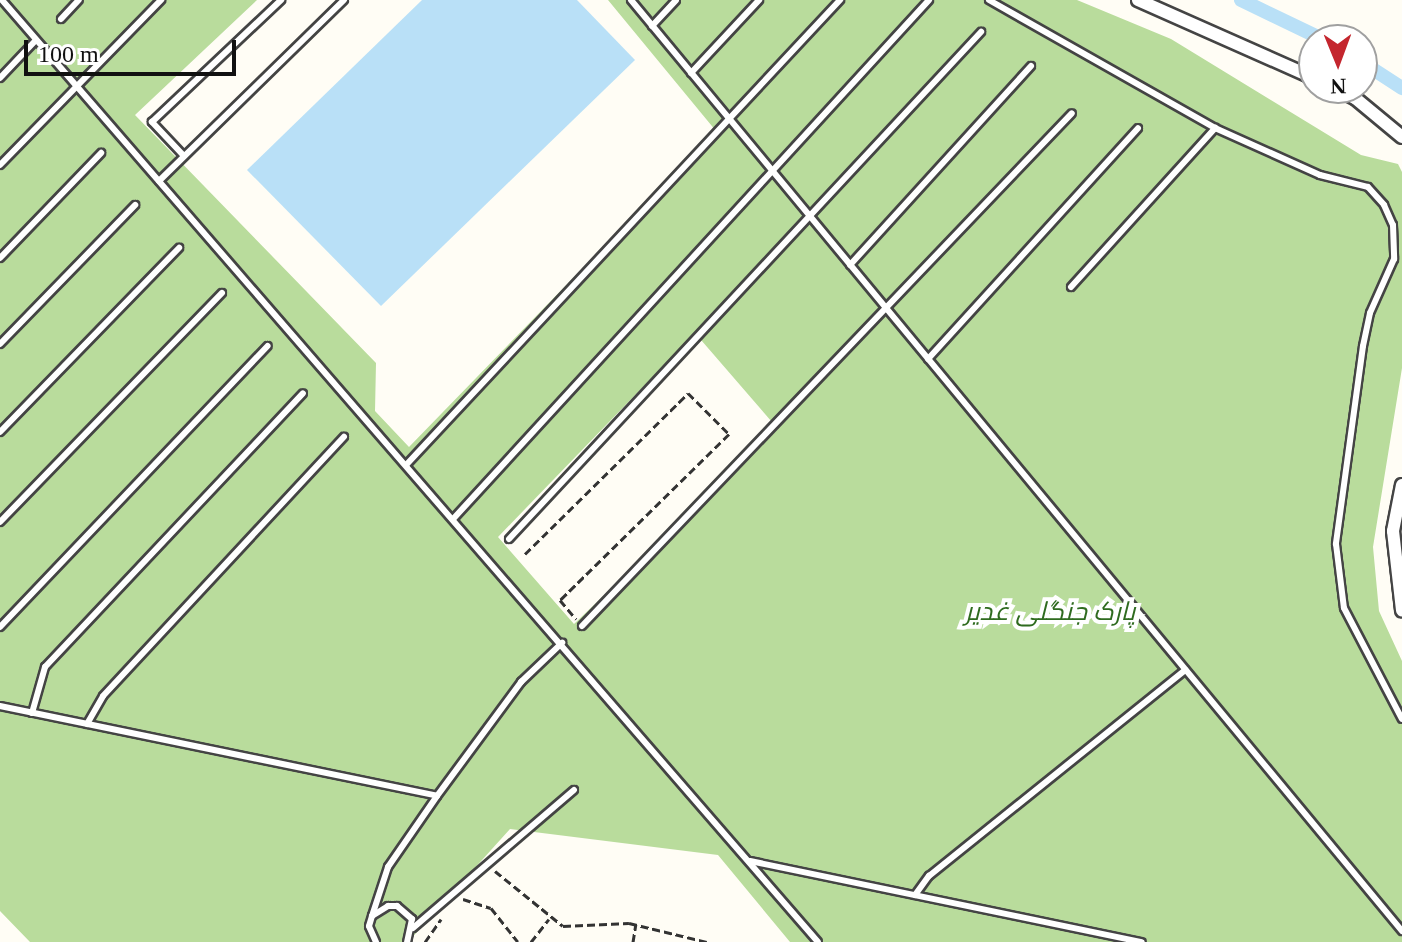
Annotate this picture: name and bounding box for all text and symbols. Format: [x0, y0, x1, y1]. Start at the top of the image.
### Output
scale bar [28, 24, 240, 74]
north arrow [1298, 24, 1378, 104]
text: 100 m [38, 41, 99, 67]
text: N [1330, 74, 1347, 99]
park label: پارک جنگلی غدیر [965, 596, 1135, 628]

